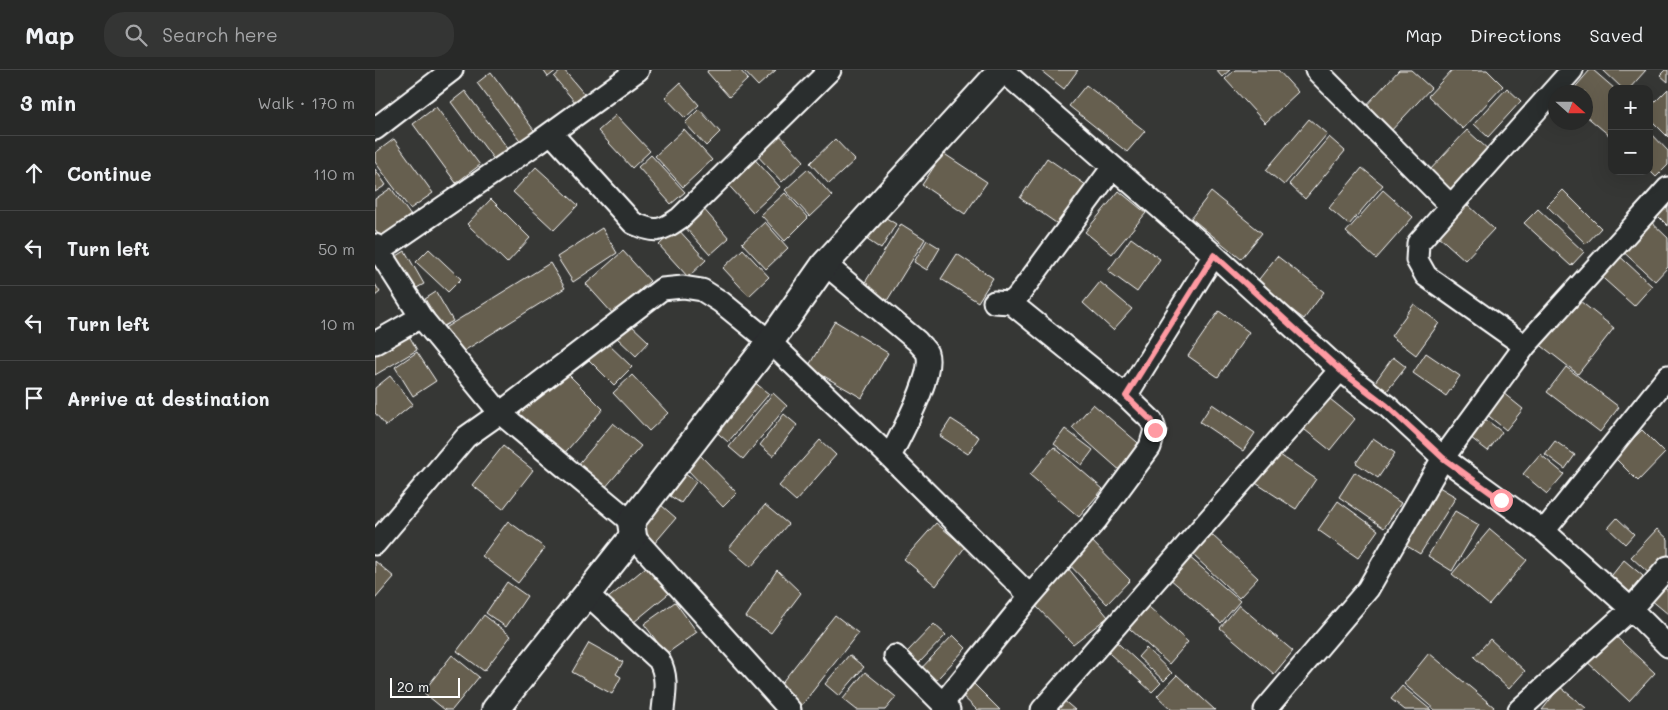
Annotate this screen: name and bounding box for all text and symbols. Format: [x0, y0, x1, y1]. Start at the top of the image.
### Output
search box [104, 12, 454, 57]
text: Map [25, 19, 74, 50]
icon: search [122, 21, 150, 49]
text: Search here [162, 22, 278, 47]
text: Map [1405, 23, 1442, 47]
text: Directions [1470, 23, 1562, 47]
text: Saved [1590, 23, 1643, 47]
north arrow [1548, 85, 1593, 130]
map controls [1608, 85, 1653, 175]
button: + [1608, 85, 1653, 130]
text: 3 min [20, 89, 76, 116]
text: Walk · 170 m [257, 92, 355, 113]
button: − [1608, 130, 1653, 175]
icon: ahead [20, 159, 48, 187]
text: Continue [67, 161, 152, 186]
text: 110 m [313, 163, 355, 184]
icon: left [20, 234, 48, 262]
text: Turn left [67, 236, 150, 261]
text: 50 m [318, 238, 355, 259]
icon: left [20, 309, 48, 337]
text: Turn left [67, 311, 150, 336]
text: 10 m [320, 313, 355, 334]
icon: arrive [20, 384, 48, 412]
text: Arrive at destination [67, 386, 270, 411]
route end [1144, 419, 1167, 442]
route start [1490, 489, 1513, 512]
scale bar [390, 675, 460, 698]
text: 20 m [397, 677, 429, 696]

